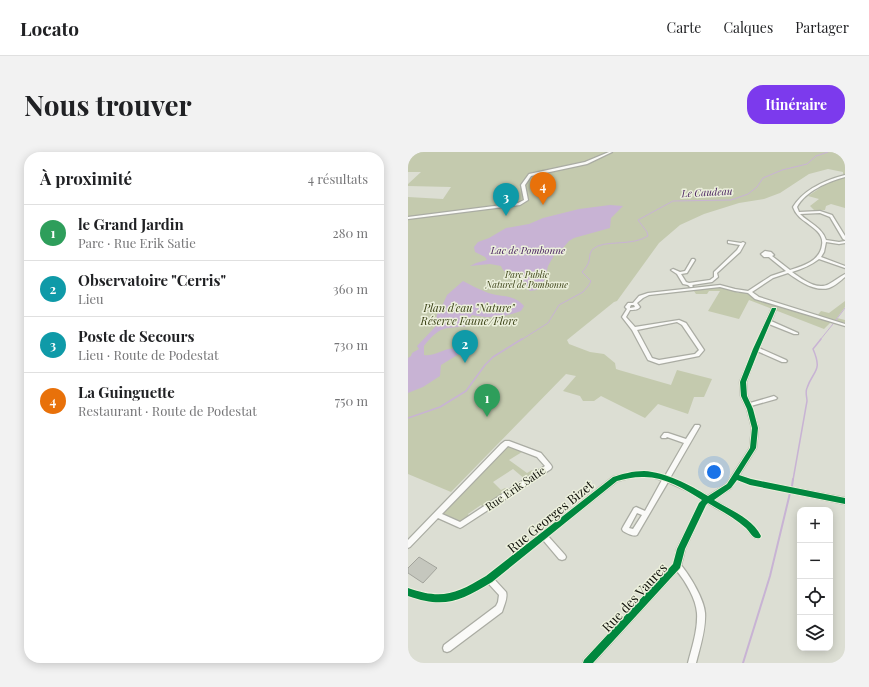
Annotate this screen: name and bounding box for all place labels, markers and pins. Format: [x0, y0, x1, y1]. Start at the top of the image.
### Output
pin: 4 [530, 172, 556, 205]
pin: 3 [493, 183, 519, 216]
pin: 2 [452, 330, 478, 363]
pin: 1 [474, 384, 500, 417]

